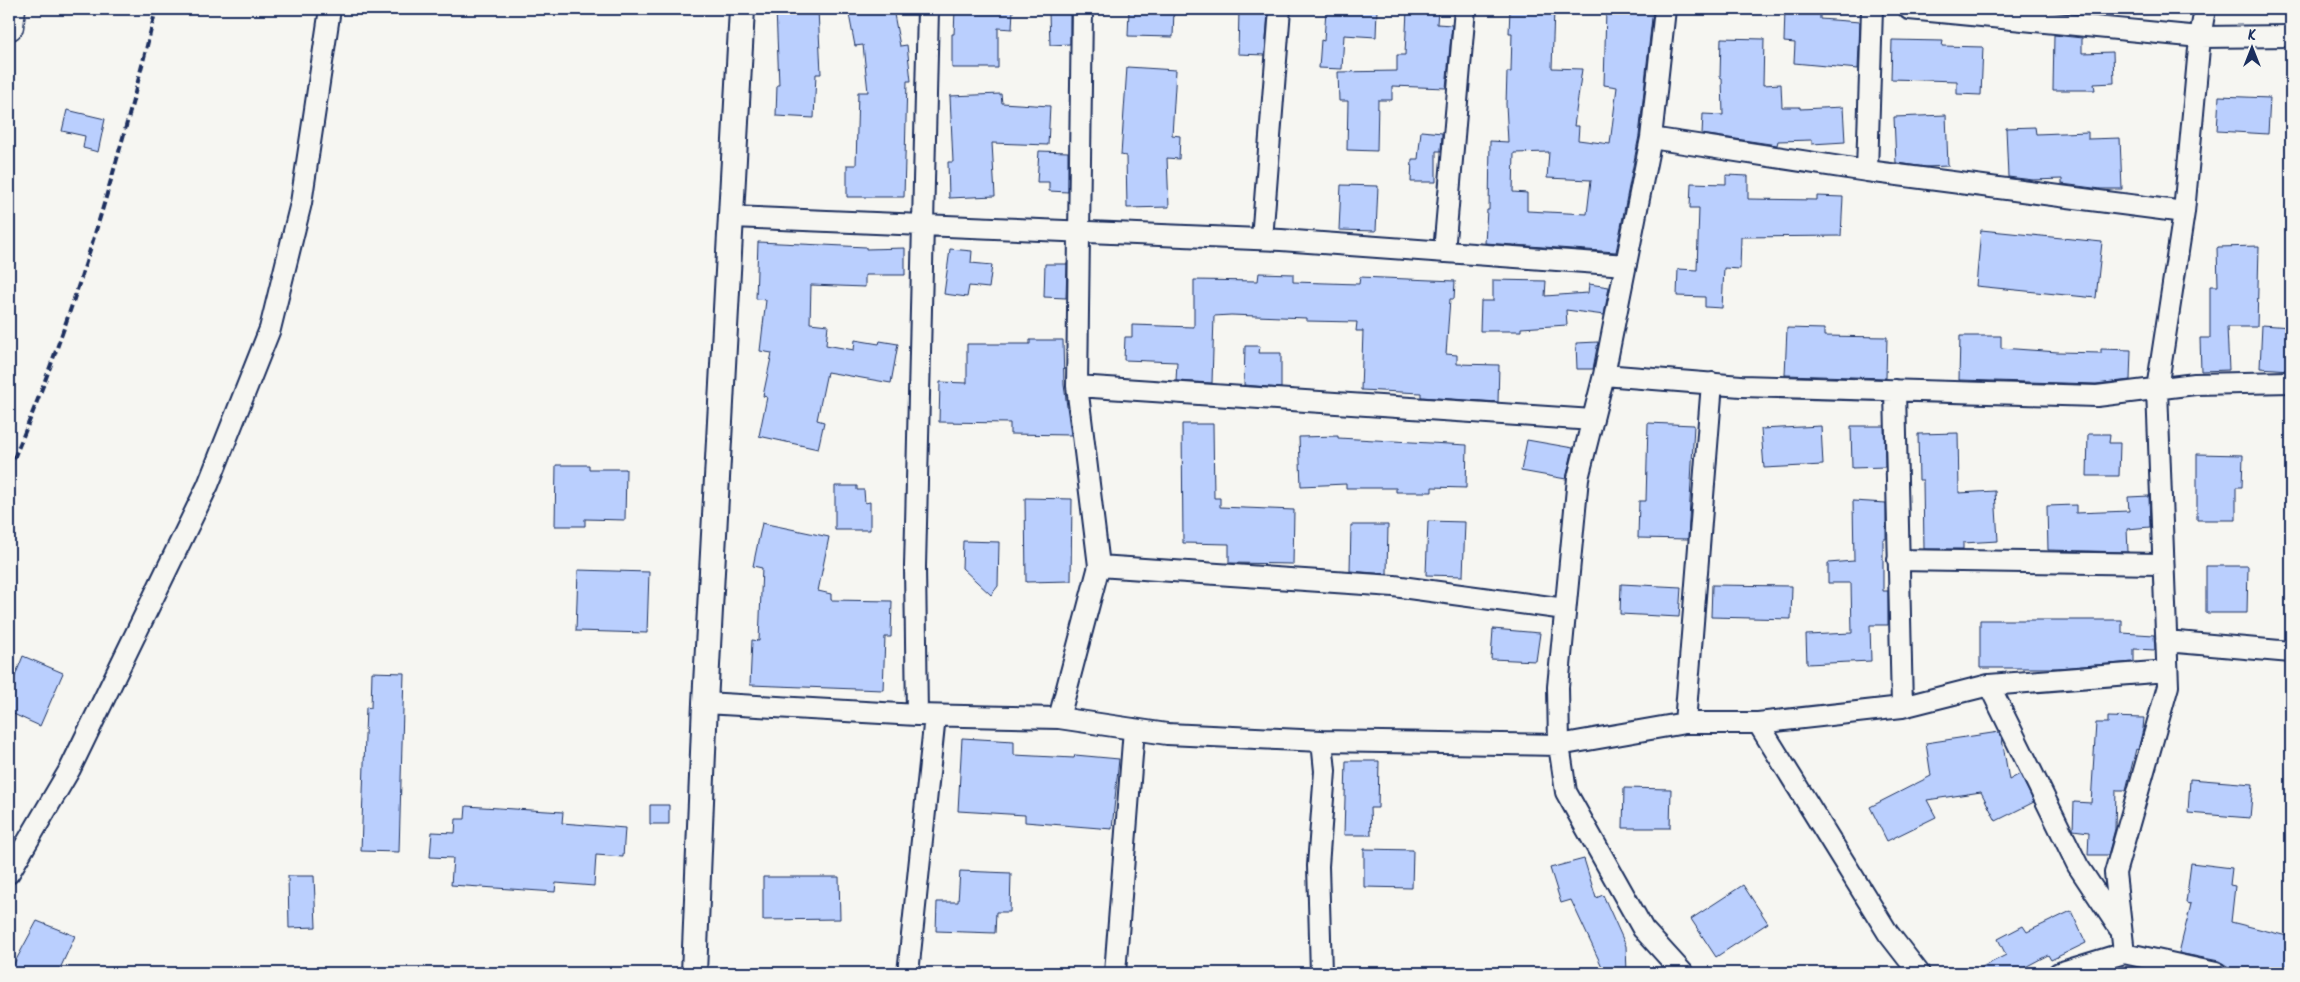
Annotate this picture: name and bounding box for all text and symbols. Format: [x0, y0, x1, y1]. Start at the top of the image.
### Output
north arrow [2228, 22, 2278, 72]
text: K [2248, 25, 2257, 47]

